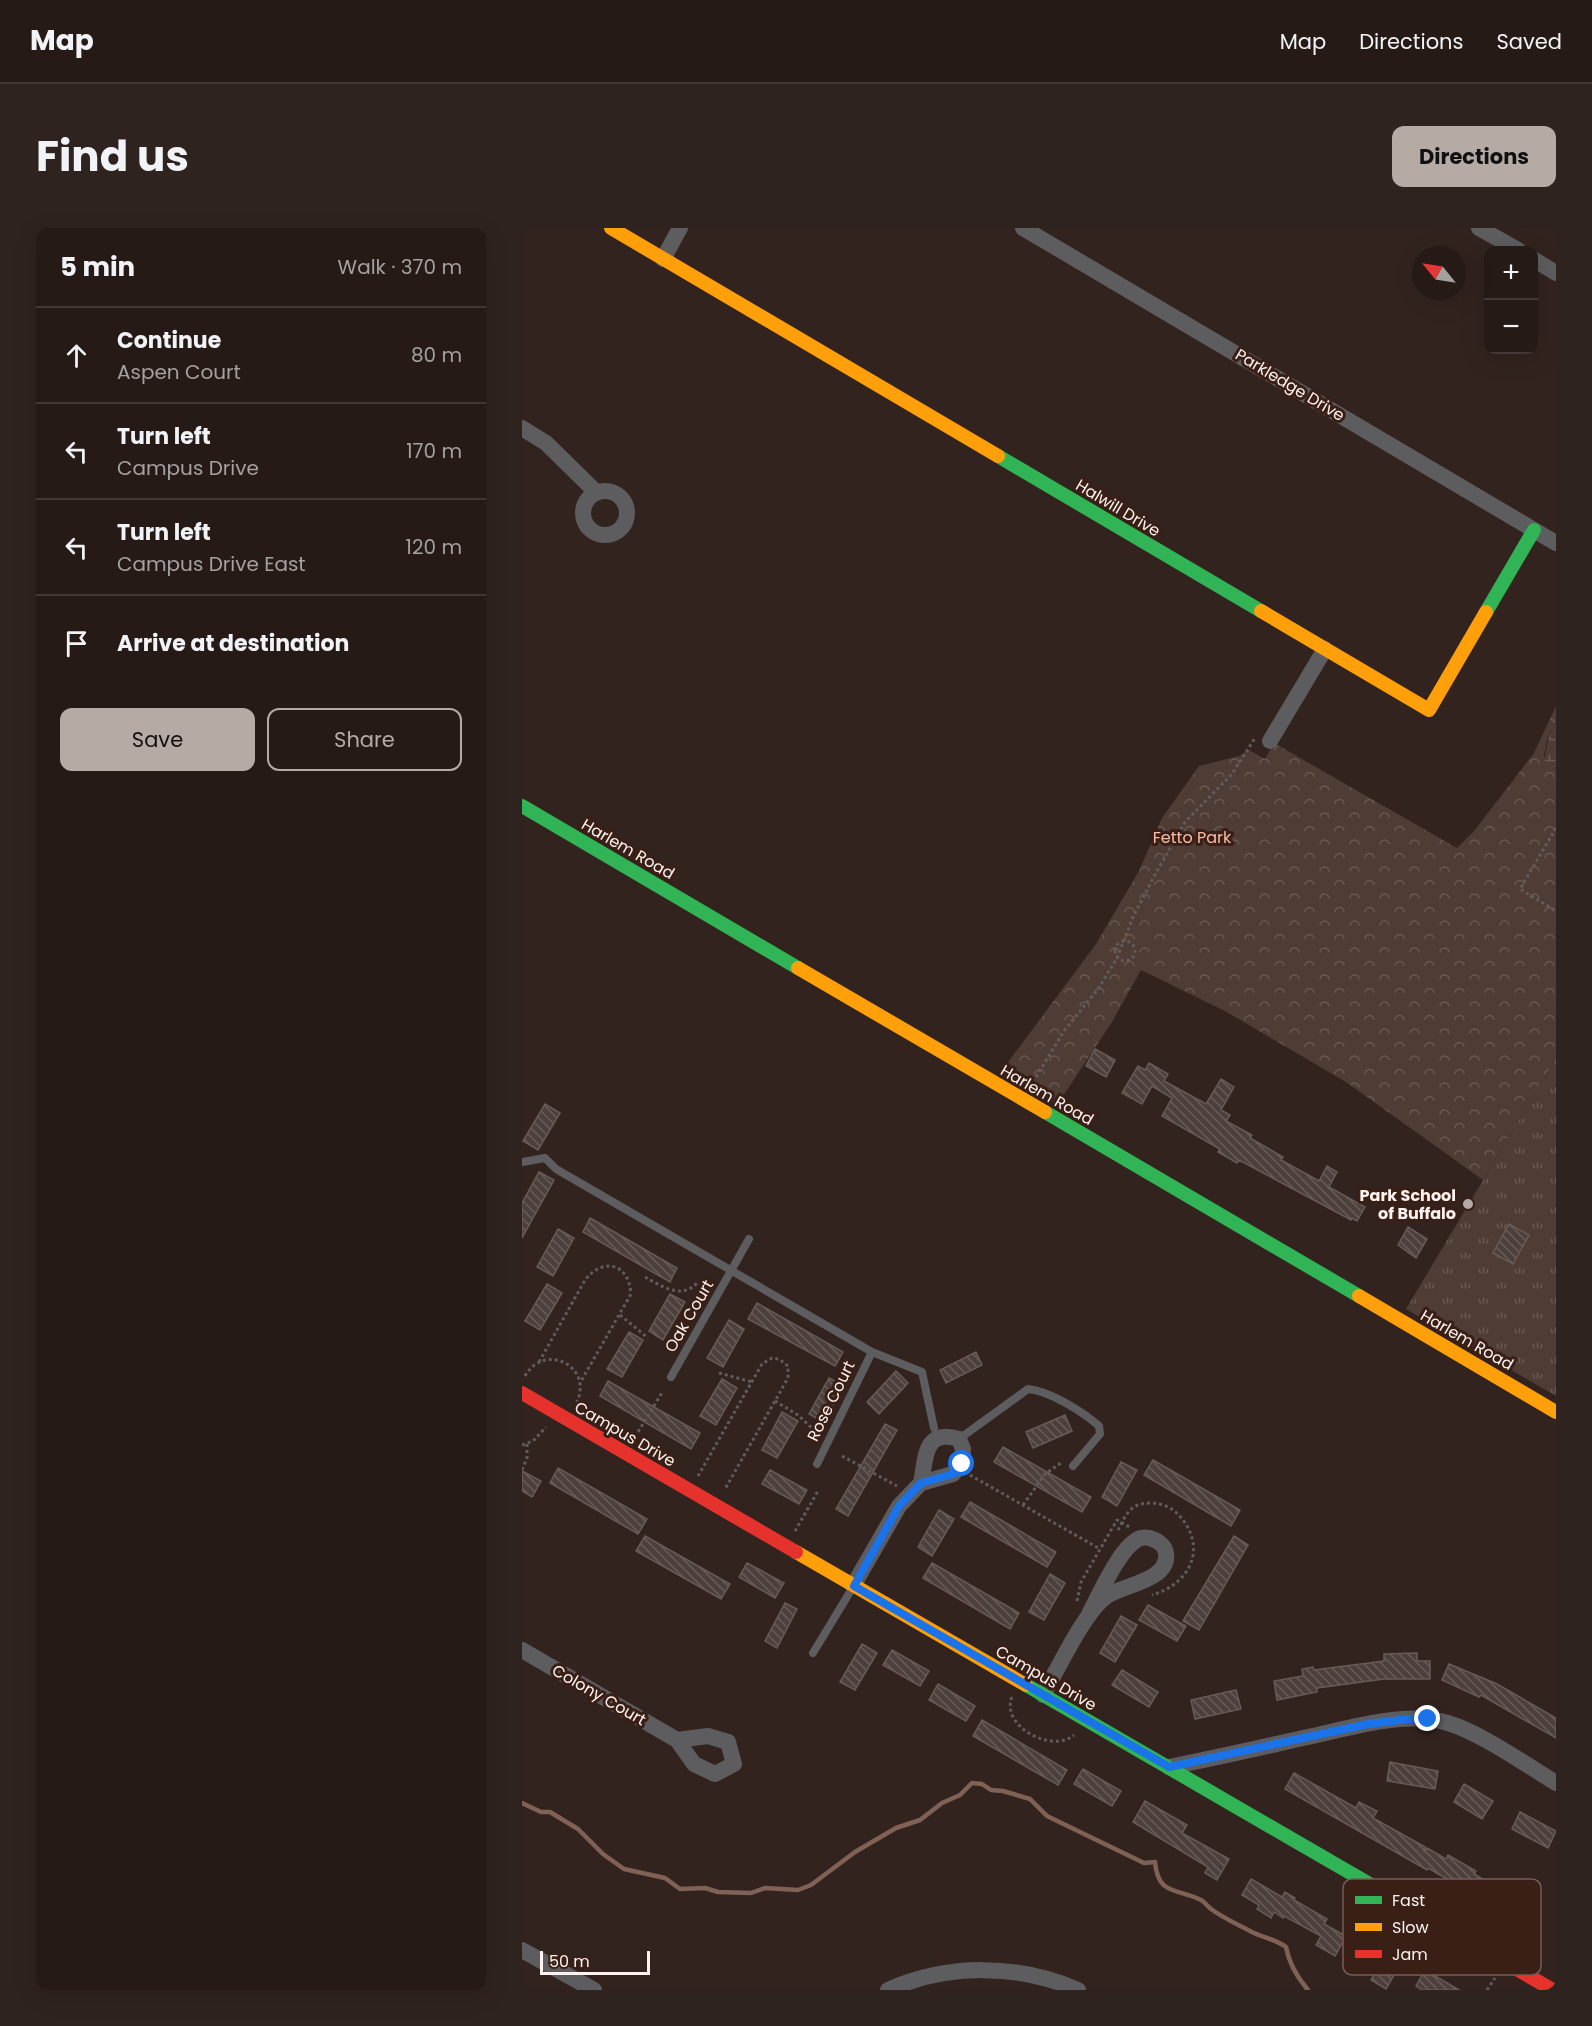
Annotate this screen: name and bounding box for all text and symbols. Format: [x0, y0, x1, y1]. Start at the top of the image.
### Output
text: Map [30, 21, 94, 60]
text: Map [1280, 27, 1326, 56]
text: Directions [1359, 27, 1463, 56]
text: Saved [1496, 27, 1562, 56]
button: Directions [1392, 126, 1556, 187]
text: Find us [36, 127, 189, 186]
north arrow [1412, 246, 1466, 300]
map controls [1484, 246, 1538, 354]
button: + [1484, 246, 1538, 300]
text: 5 min [60, 249, 135, 285]
text: Walk · 370 m [338, 253, 462, 281]
button: − [1484, 300, 1538, 354]
text: Continue [117, 325, 221, 356]
icon: ahead [60, 339, 93, 372]
text: 80 m [411, 341, 462, 369]
street label: Parkledge Drive [1231, 343, 1349, 427]
text: Aspen Court [117, 358, 241, 386]
text: Turn left [117, 421, 211, 452]
icon: left [60, 435, 93, 468]
text: 170 m [406, 437, 462, 465]
text: Campus Drive [117, 454, 259, 482]
street label: Halwill Drive [1071, 474, 1165, 542]
text: Turn left [117, 517, 211, 548]
icon: left [60, 531, 93, 564]
text: 120 m [406, 533, 462, 561]
text: Campus Drive East [117, 550, 306, 578]
icon: arrive [60, 627, 93, 660]
text: Arrive at destination [117, 628, 349, 659]
button: Save [60, 708, 255, 771]
button: Share [267, 708, 462, 771]
street label: Harlem Road [577, 813, 679, 885]
park label: Fetto Park [1153, 826, 1232, 849]
street label: Harlem Road [996, 1059, 1098, 1131]
place label: Park School of Buffalo [1360, 1184, 1456, 1225]
marker: Park School of Buffalo [1461, 1197, 1475, 1211]
street label: Oak Court [659, 1275, 719, 1357]
street label: Harlem Road [1416, 1304, 1518, 1376]
street label: Rose Court [802, 1357, 861, 1445]
street label: Campus Drive [570, 1396, 680, 1472]
route start [948, 1450, 974, 1476]
street label: Campus Drive [991, 1640, 1101, 1716]
street label: Colony Court [548, 1659, 650, 1731]
route end [1414, 1705, 1440, 1731]
legend [1343, 1879, 1541, 1975]
text: Fast [1392, 1889, 1425, 1912]
text: Slow [1392, 1916, 1429, 1939]
text: Jam [1392, 1943, 1428, 1966]
scale bar [540, 1948, 650, 1976]
text: 50 m [549, 1950, 590, 1973]

